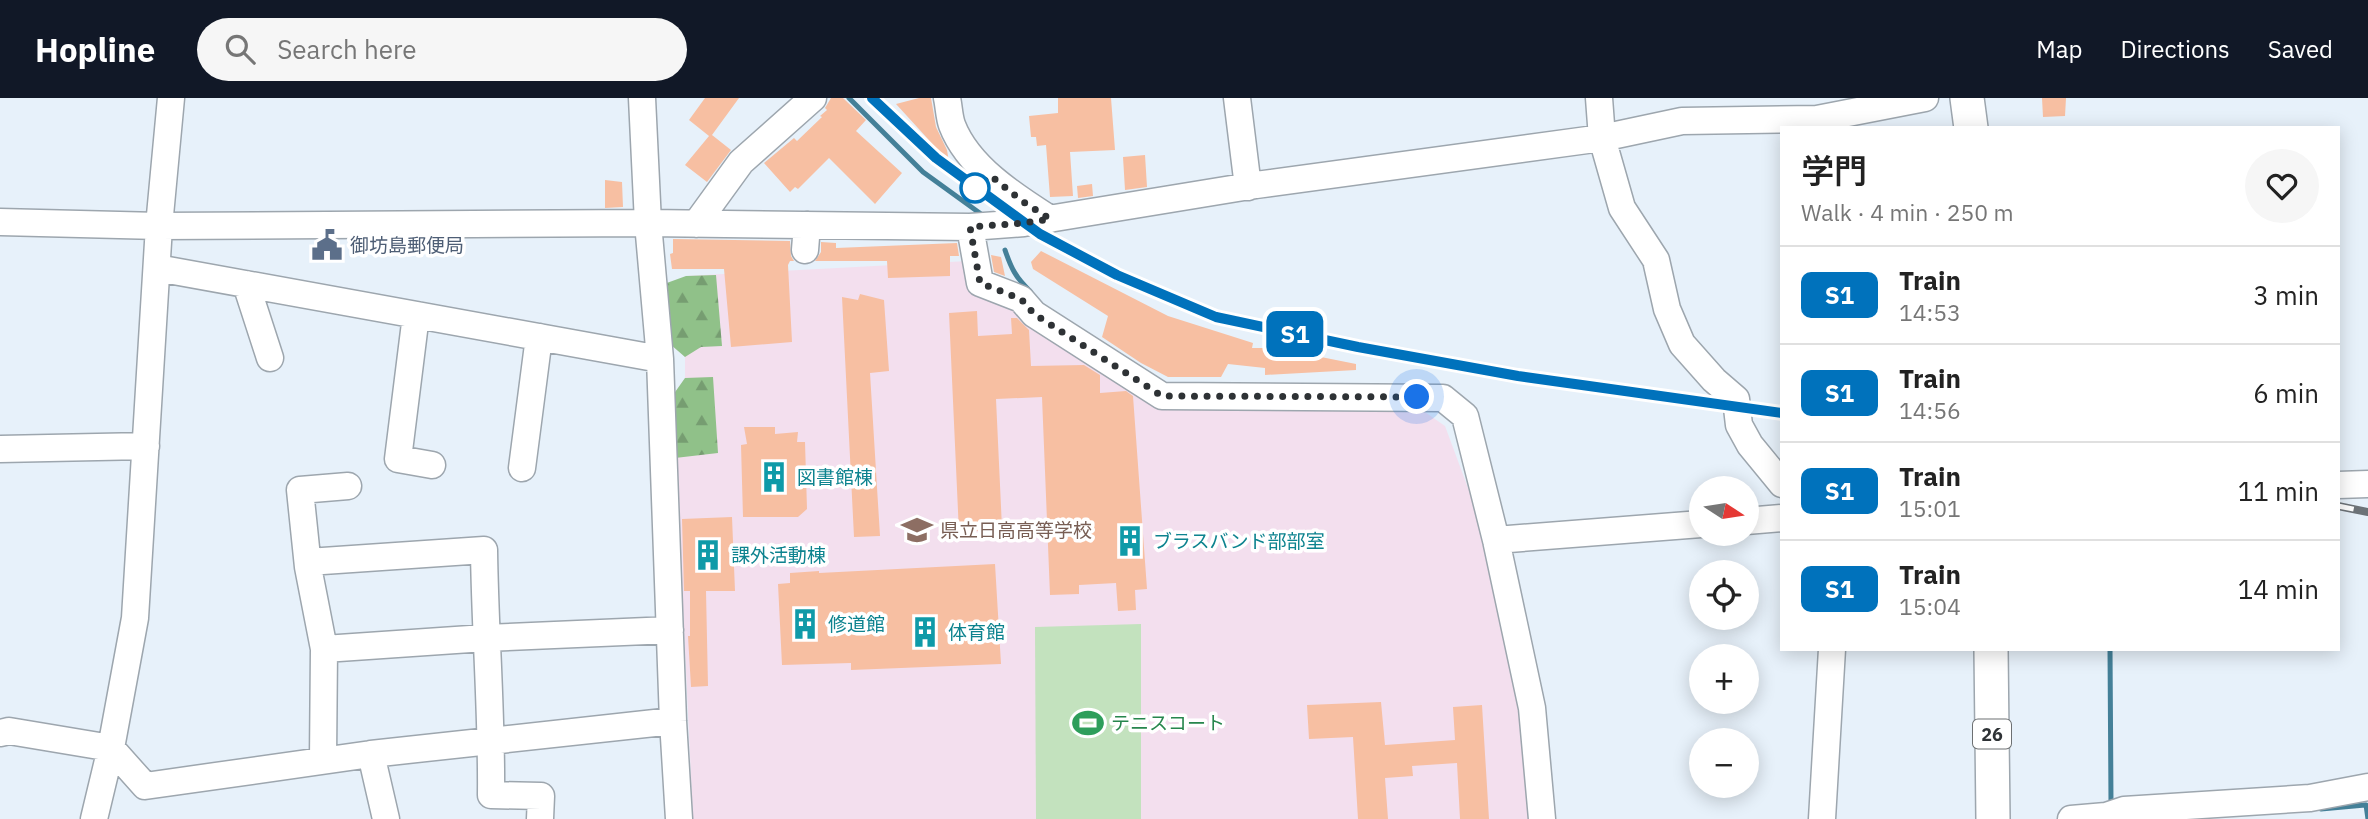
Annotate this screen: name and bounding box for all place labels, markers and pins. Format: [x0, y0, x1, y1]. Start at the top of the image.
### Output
unlabelled marker [960, 173, 990, 203]
public building icon: 御坊島郵便局 [310, 228, 344, 262]
place label: 御坊島郵便局 [350, 233, 464, 257]
building icon: 図書館棟 [757, 460, 791, 494]
place label: 図書館棟 [797, 465, 873, 489]
school or university icon: 県立日高高等学校 [900, 513, 934, 547]
place label: 県立日高高等学校 [940, 518, 1092, 542]
building icon: ブラスバンド部部室 [1113, 524, 1147, 558]
place label: ブラスバンド部部室 [1153, 529, 1325, 553]
building icon: 課外活動棟 [691, 538, 725, 572]
place label: 課外活動棟 [731, 543, 826, 567]
building icon: 修道館 [788, 607, 822, 641]
place label: 修道館 [828, 612, 885, 636]
building icon: 体育館 [908, 615, 942, 649]
place label: 体育館 [948, 620, 1005, 644]
sports icon: テニスコート [1071, 706, 1105, 740]
place label: テニスコート [1111, 711, 1225, 735]

